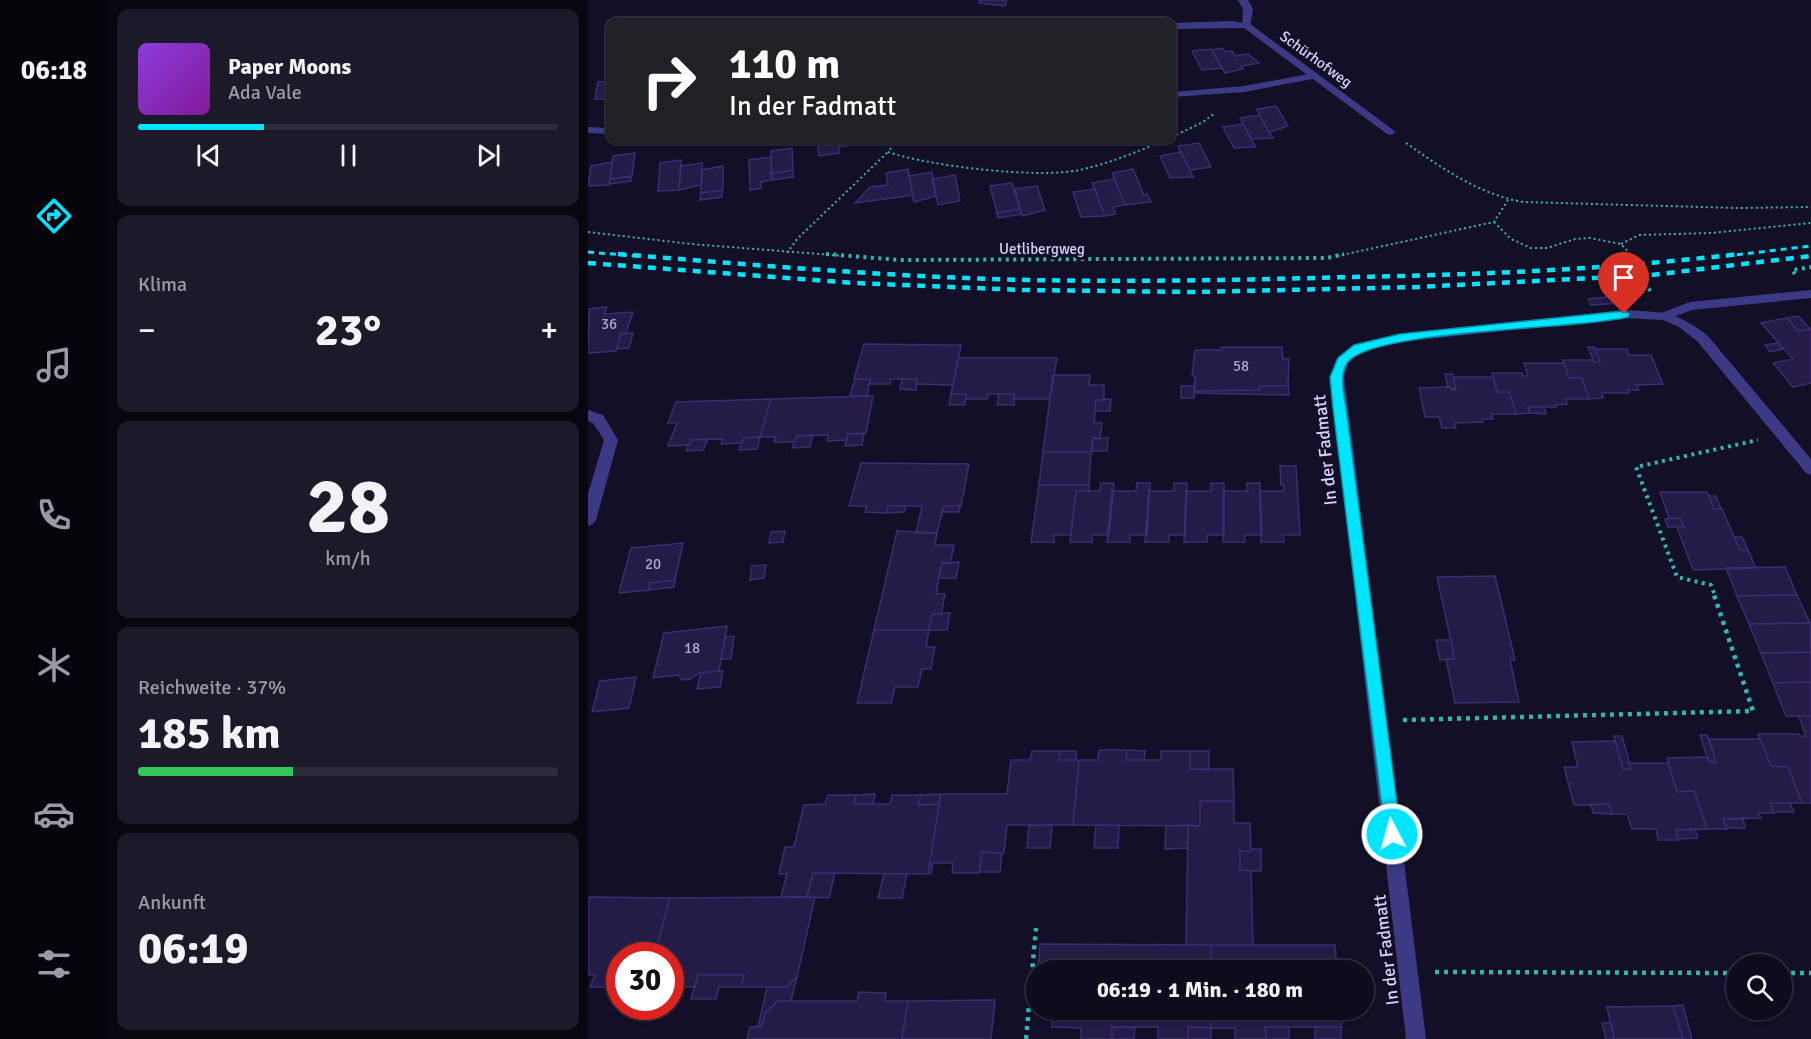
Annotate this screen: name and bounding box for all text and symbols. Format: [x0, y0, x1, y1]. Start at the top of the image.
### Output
street label: Schürhofweg [1276, 27, 1356, 91]
text: 110 m [729, 39, 840, 90]
icon: right [630, 42, 708, 120]
text: Paper Moons [228, 53, 351, 80]
text: 06:18 [21, 54, 87, 87]
text: Ada Vale [228, 80, 302, 105]
text: In der Fadmatt [729, 90, 896, 123]
icon: previous [192, 139, 225, 172]
icon: pause [332, 139, 365, 172]
icon: next [472, 139, 505, 172]
icon: directions [33, 195, 75, 237]
street label: Uetlibergweg [999, 240, 1085, 258]
pin [1598, 252, 1649, 314]
icon: arrive [1607, 261, 1640, 294]
text: Klima [138, 272, 187, 297]
text: 23° [315, 303, 381, 358]
text: − [138, 310, 156, 351]
text: + [540, 310, 558, 351]
house number: 36 [601, 315, 617, 333]
icon: music [33, 344, 75, 386]
house number: 58 [1233, 357, 1249, 375]
street label: In der Fadmatt [1308, 393, 1342, 507]
text: 28 [306, 459, 390, 555]
icon: phone [33, 494, 75, 536]
text: km/h [325, 546, 371, 571]
house number: 20 [645, 555, 661, 573]
house number: 18 [684, 639, 700, 657]
icon: climate [33, 644, 75, 686]
text: Reichweite · 37% [138, 675, 286, 700]
text: 185 km [138, 706, 281, 761]
icon: car [33, 793, 75, 835]
position arrow [1360, 802, 1424, 866]
text: Ankunft [138, 890, 206, 915]
street label: In der Fadmatt [1368, 893, 1404, 1007]
text: 06:19 [138, 921, 248, 976]
speed limit sign: 30 [606, 942, 684, 1020]
icon: filters [33, 943, 75, 985]
map controls [1726, 954, 1792, 1020]
button: search [1726, 954, 1792, 1020]
text: 06:19 · 1 Min. · 180 m [1097, 976, 1303, 1003]

